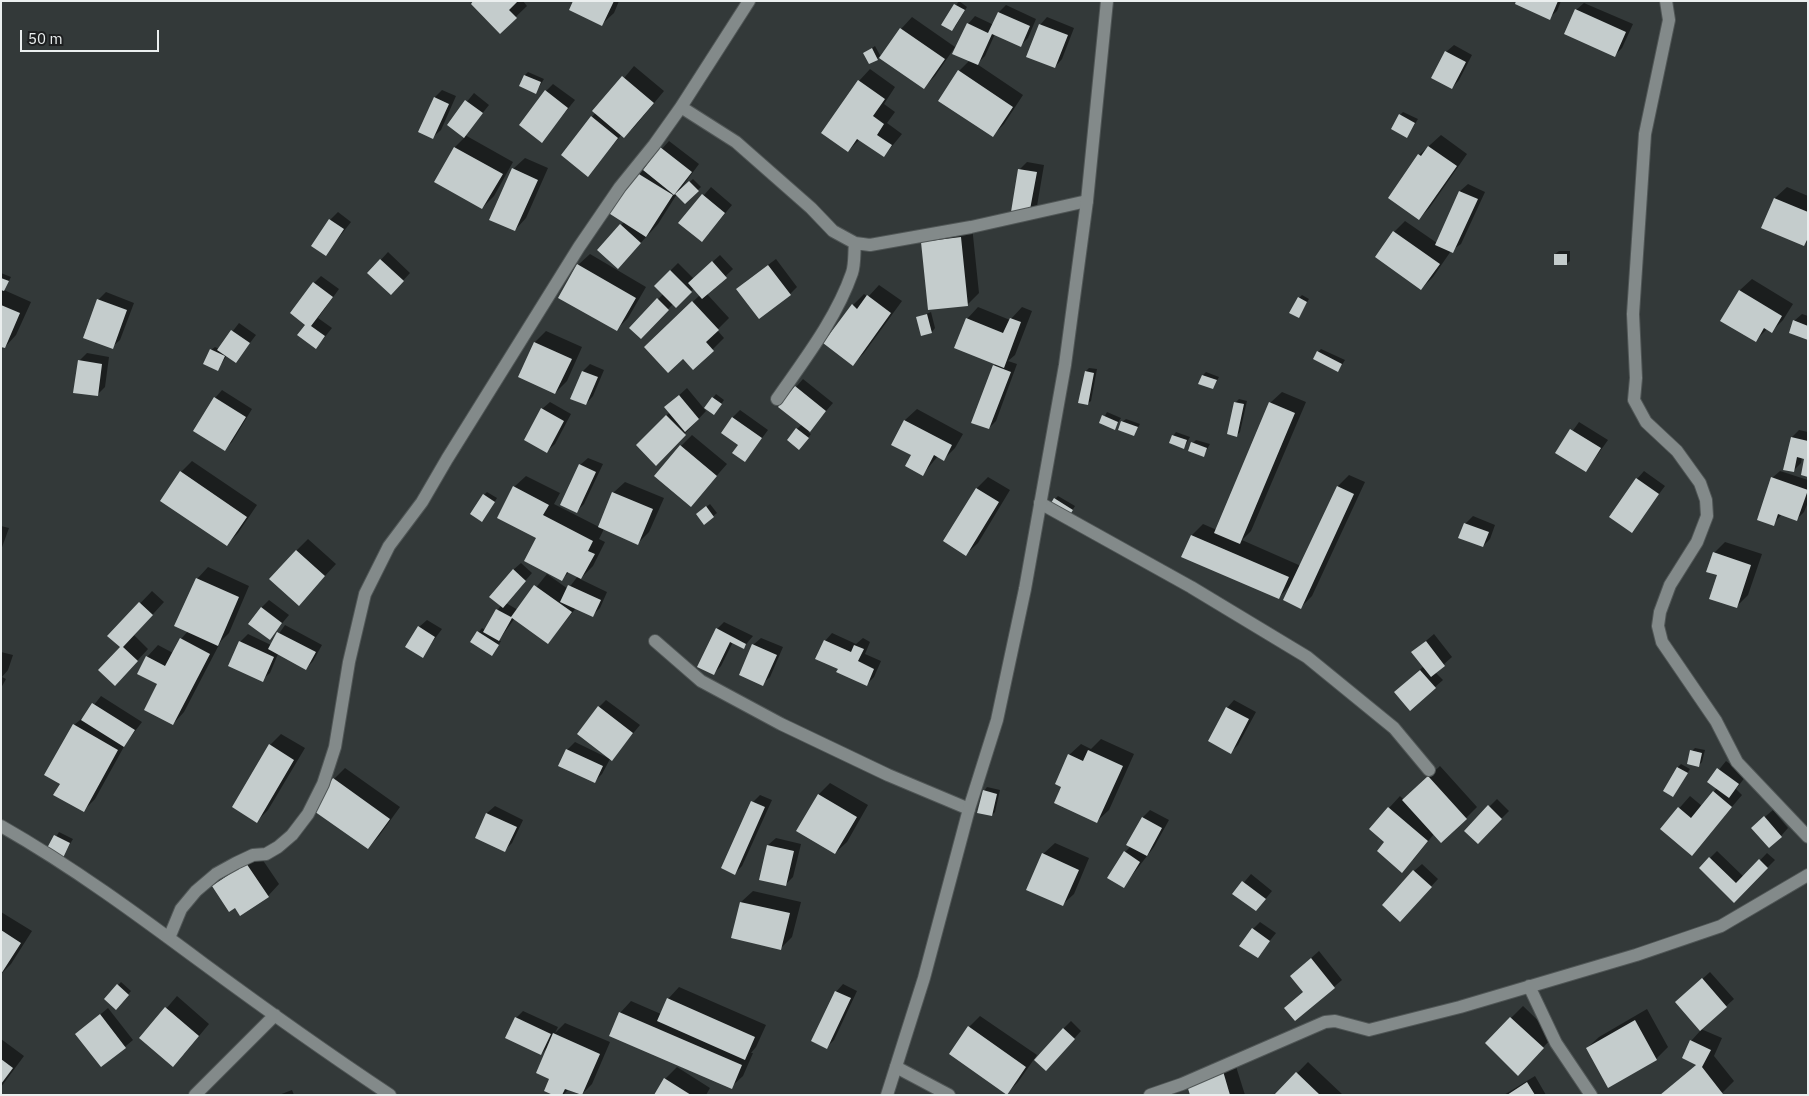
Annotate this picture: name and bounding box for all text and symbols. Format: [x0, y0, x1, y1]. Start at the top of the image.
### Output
scale bar [22, 20, 161, 52]
text: 50 m [28, 29, 63, 48]

